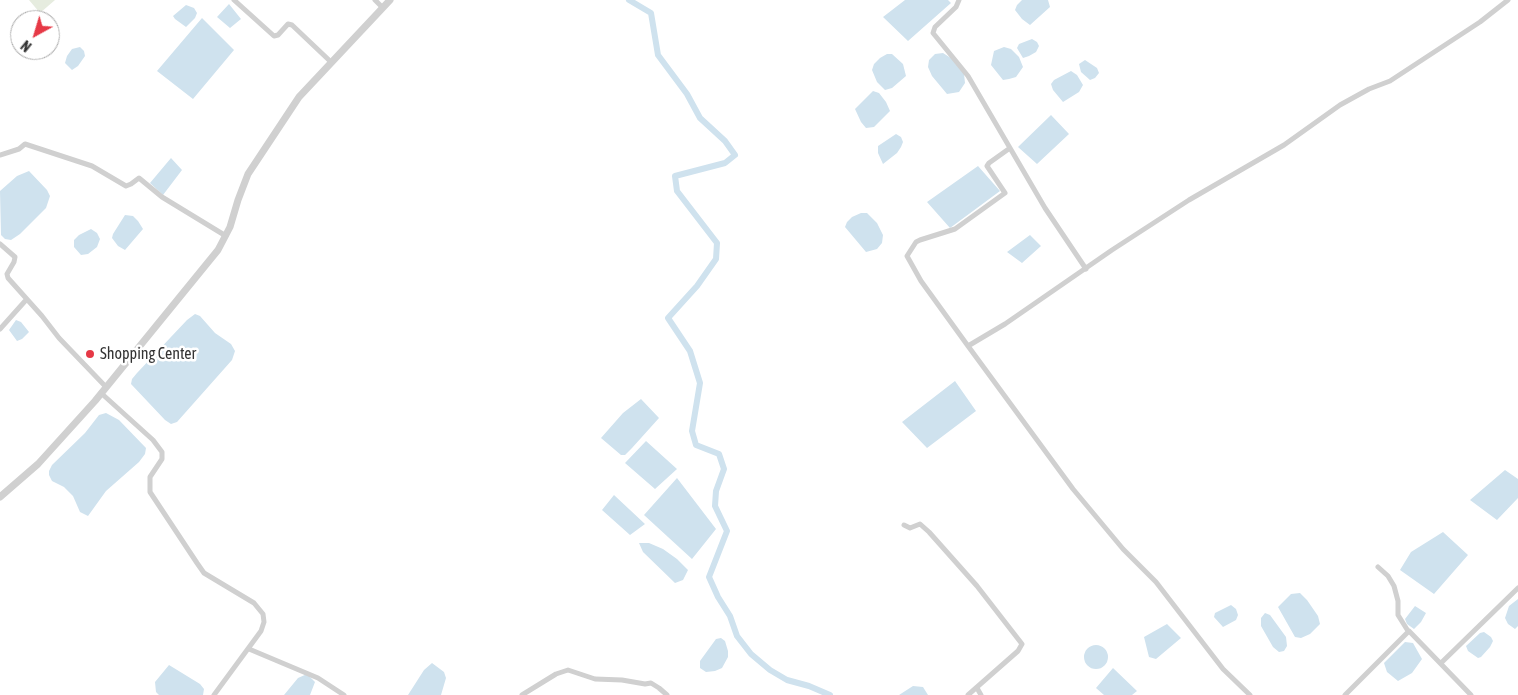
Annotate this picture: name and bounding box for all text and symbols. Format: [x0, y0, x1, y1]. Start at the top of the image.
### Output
north arrow [10, 10, 60, 60]
text: N [18, 37, 34, 55]
place label: Shopping Center [100, 344, 196, 364]
marker: Shopping Center [84, 348, 96, 360]

